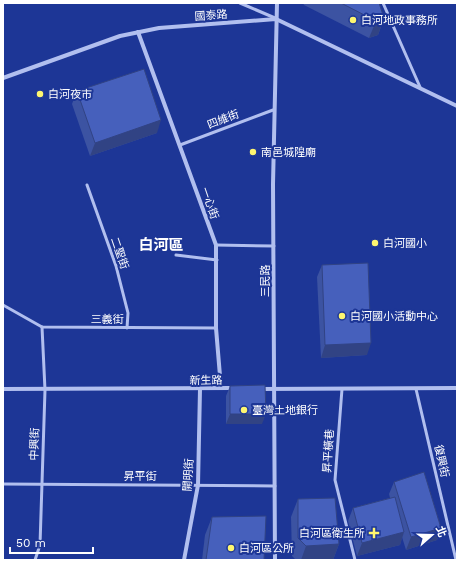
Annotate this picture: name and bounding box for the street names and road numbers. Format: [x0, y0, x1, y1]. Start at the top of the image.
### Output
street label: 國泰路 [194, 8, 228, 23]
street label: 四維街 [205, 107, 241, 131]
street label: 一心街 [198, 185, 221, 221]
street label: 二聖街 [108, 235, 131, 271]
street label: 三民路 [259, 265, 272, 298]
street label: 三義街 [91, 313, 124, 326]
street label: 新生路 [189, 374, 223, 387]
street label: 中興街 [27, 427, 42, 461]
street label: 昇平橫巷 [320, 429, 337, 473]
street label: 復興街 [431, 444, 452, 479]
street label: 開明街 [181, 458, 196, 492]
street label: 昇平街 [124, 470, 157, 483]

